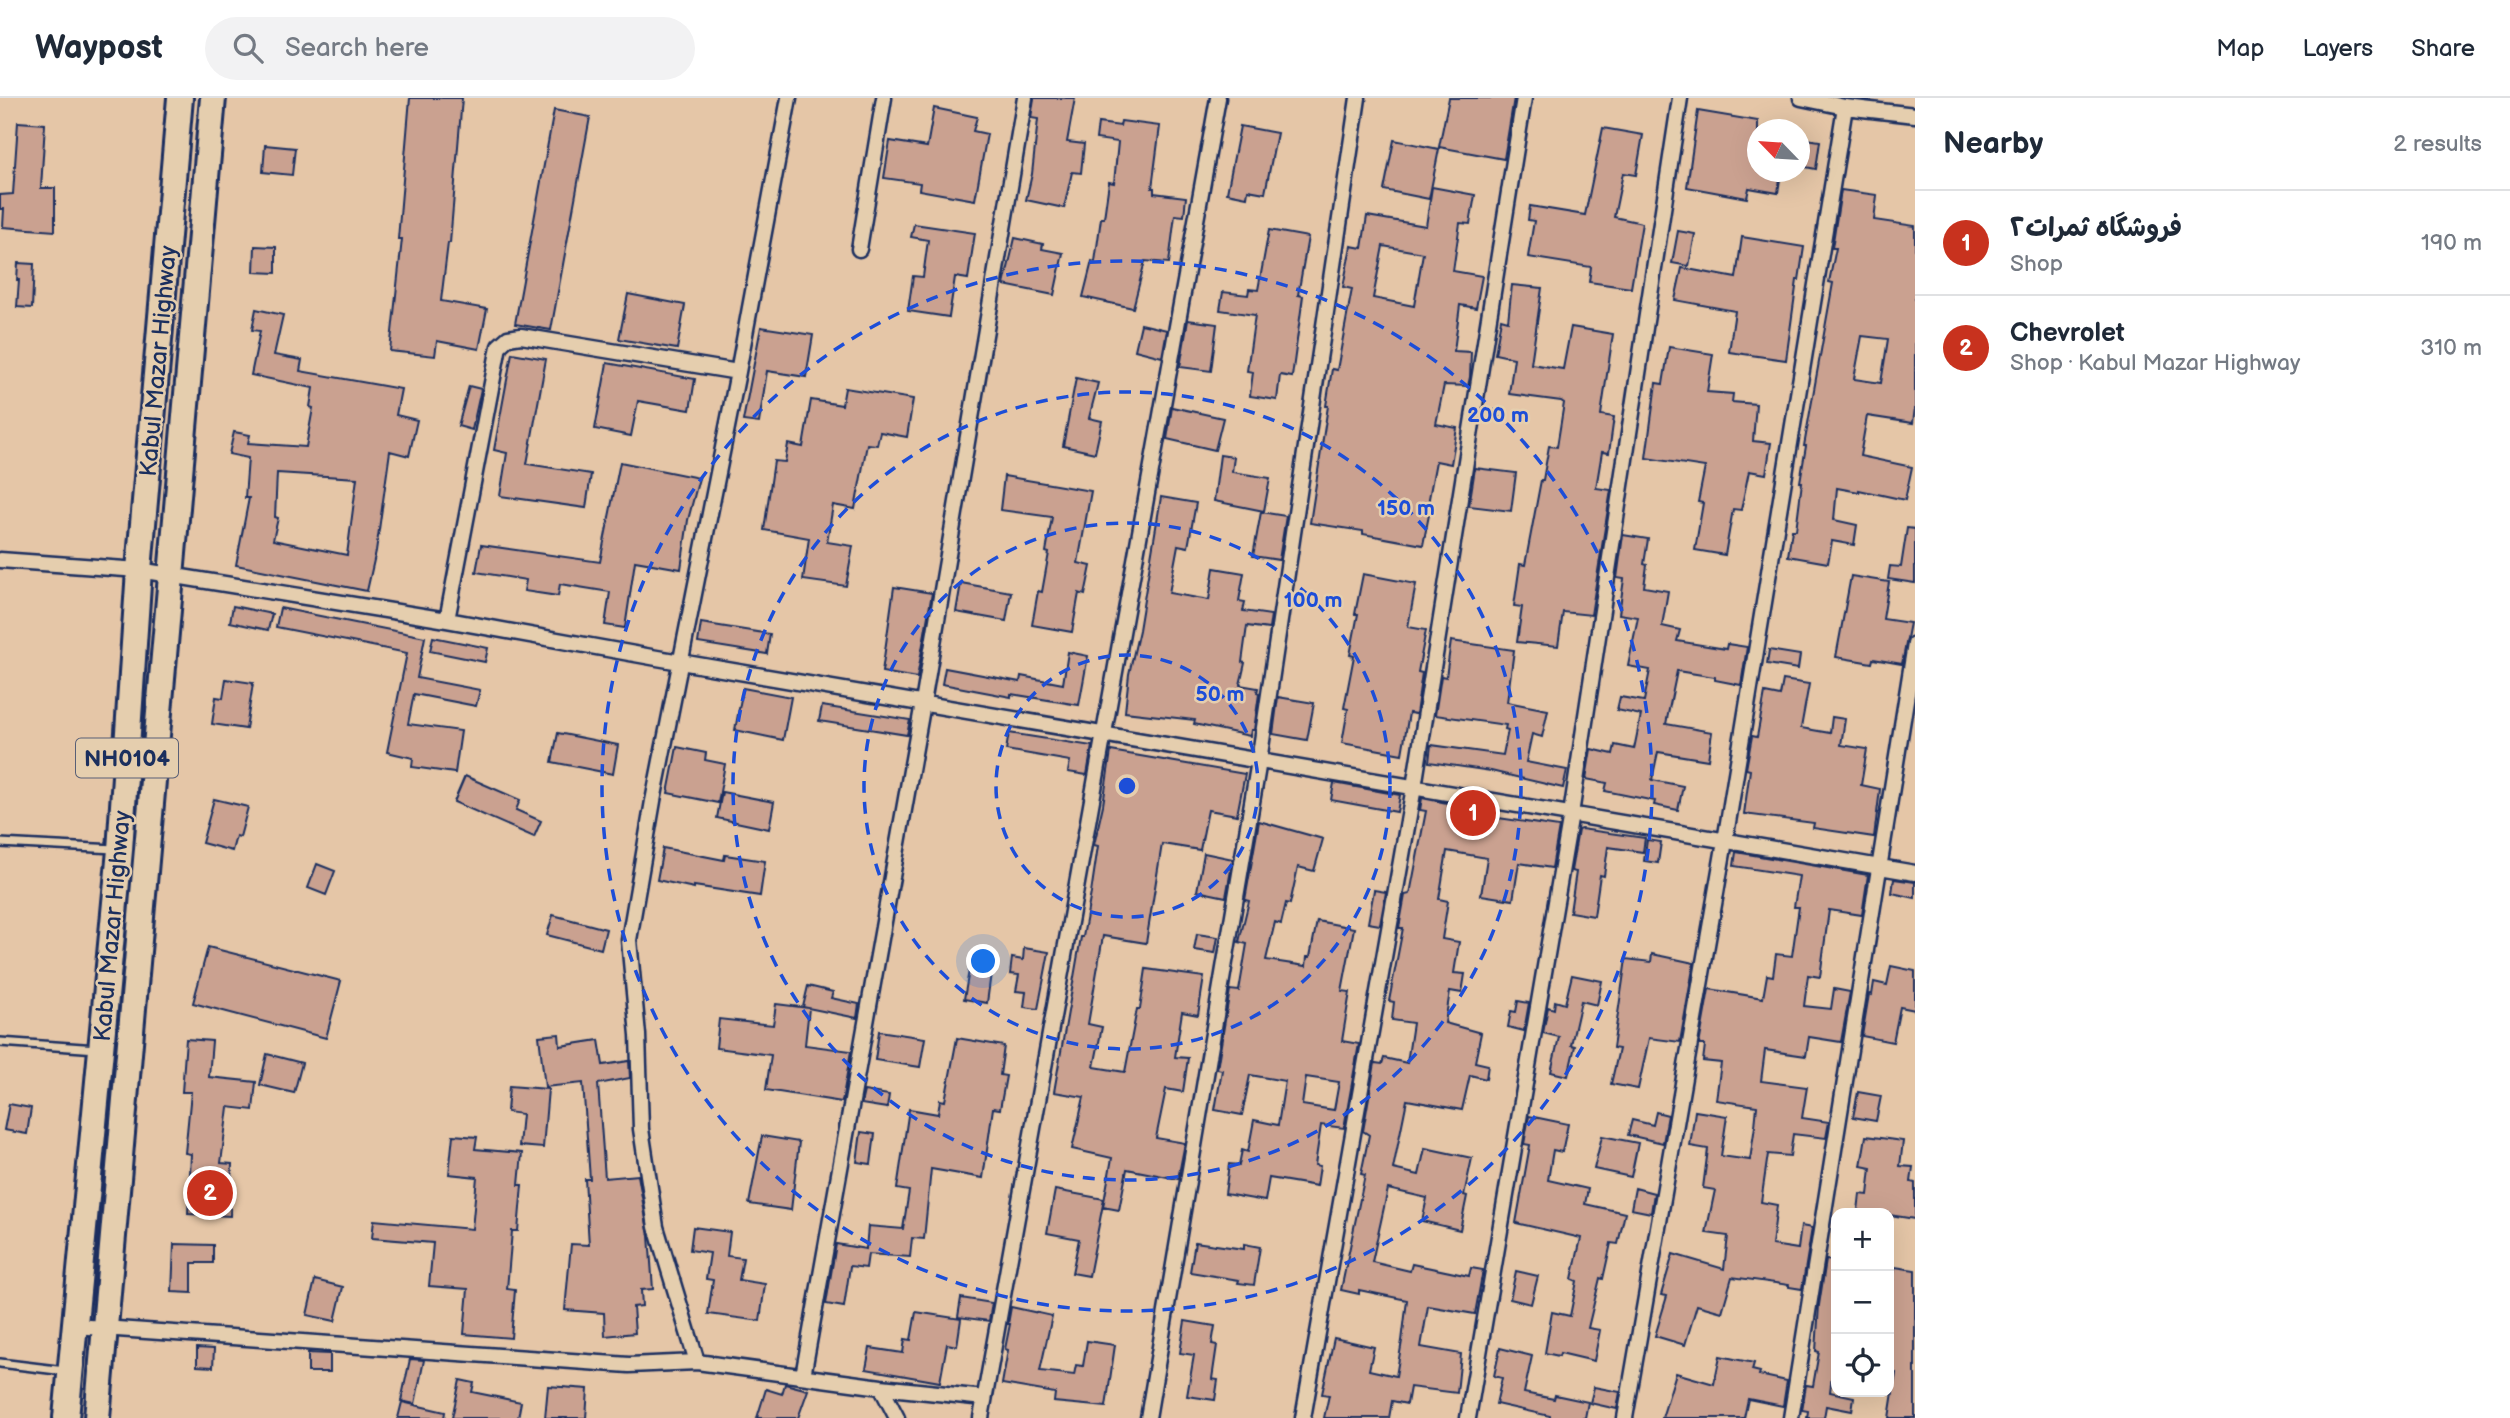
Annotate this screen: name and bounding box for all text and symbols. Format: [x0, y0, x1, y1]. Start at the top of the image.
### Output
search box [205, 17, 695, 80]
text: Waypost [35, 28, 163, 68]
icon: search [229, 29, 267, 67]
text: Search here [285, 33, 429, 64]
text: Map [2216, 34, 2264, 63]
text: Layers [2302, 34, 2373, 63]
text: Share [2411, 34, 2475, 63]
north arrow [1747, 119, 1810, 182]
text: Nearby [1943, 126, 2043, 162]
text: 2 results [2393, 130, 2482, 158]
text: فروشگاه ثمرات٢ [2010, 213, 2182, 244]
text: 1 [1961, 229, 1971, 257]
text: 190 m [2421, 229, 2482, 257]
street label: Kabul Mazar Highway [134, 244, 183, 478]
text: Shop [2010, 250, 2063, 278]
text: Chevrolet [2010, 318, 2125, 349]
text: 2 [1959, 334, 1973, 362]
text: 310 m [2420, 334, 2482, 362]
text: Shop · Kabul Mazar Highway [2010, 349, 2300, 377]
text: 200 m [1467, 403, 1529, 428]
text: 150 m [1377, 496, 1435, 521]
text: 100 m [1284, 588, 1342, 613]
text: 50 m [1196, 682, 1244, 707]
road number: NH0104 [76, 738, 178, 778]
centre of rings [1115, 774, 1139, 798]
pin: 1 [1450, 787, 1496, 839]
street label: Kabul Mazar Highway [88, 809, 137, 1043]
your location [966, 944, 1000, 978]
pin: 2 [187, 1167, 233, 1219]
map controls [1831, 1208, 1894, 1397]
button: + [1831, 1208, 1894, 1271]
button: − [1831, 1271, 1894, 1334]
button: locate [1831, 1334, 1894, 1397]

